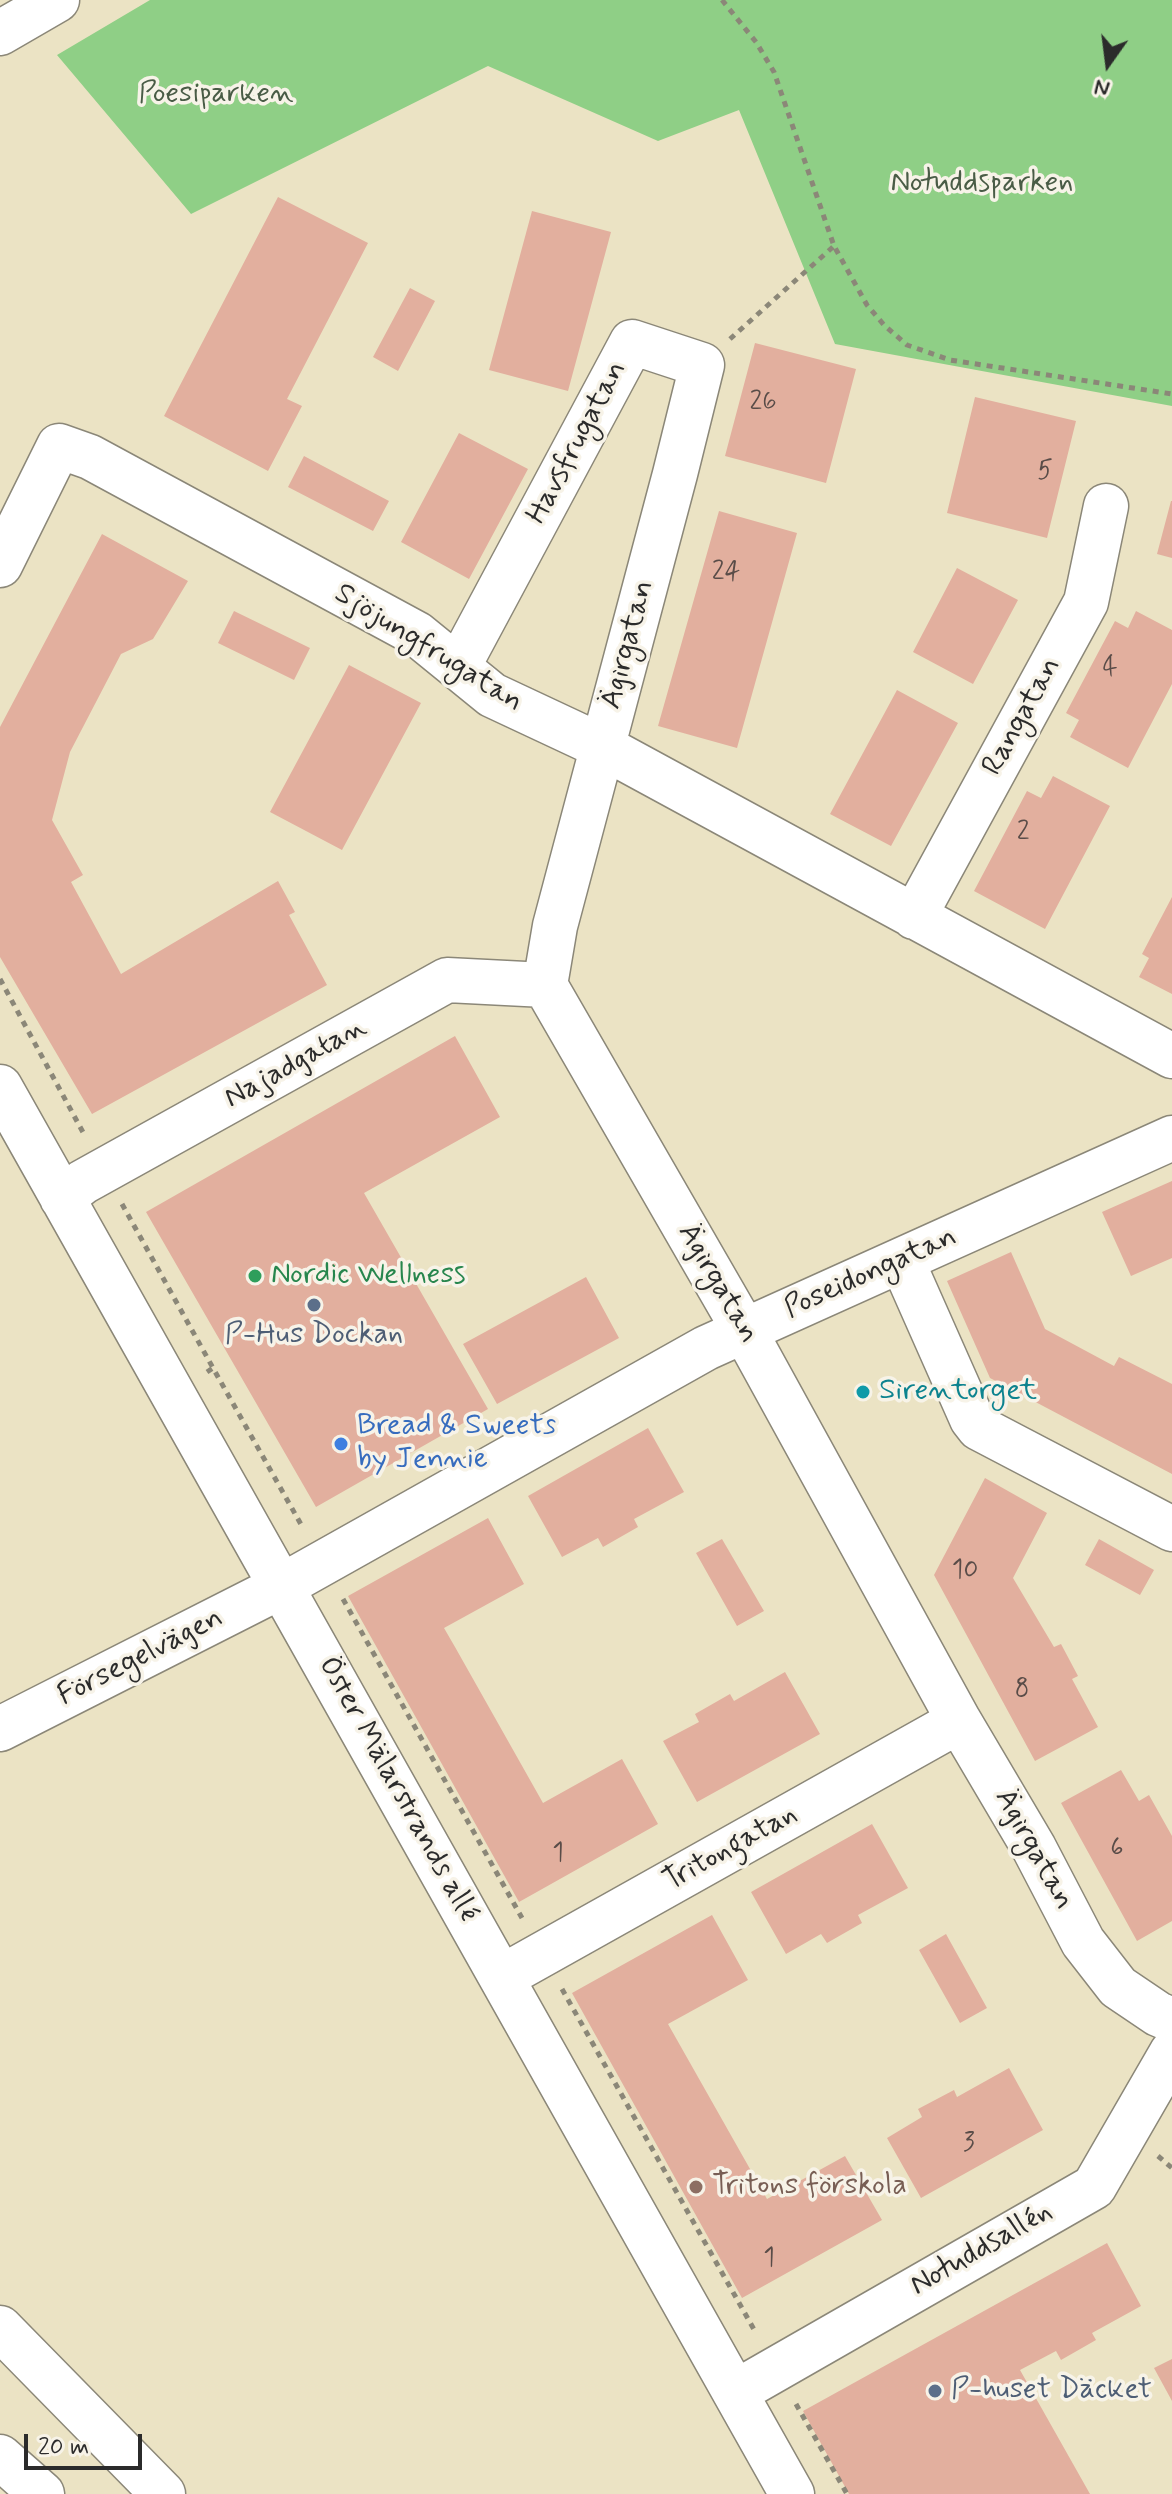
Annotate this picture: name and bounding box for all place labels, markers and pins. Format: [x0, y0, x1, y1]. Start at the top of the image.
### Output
place label: Nordic Wellness [271, 1258, 466, 1294]
marker: Nordic Wellness [246, 1267, 264, 1285]
marker: P-Hus Dockan [305, 1296, 323, 1314]
place label: P-Hus Dockan [225, 1318, 403, 1354]
place label: Sirentorget [879, 1374, 1037, 1410]
marker: Sirentorget [854, 1383, 872, 1401]
place label: Bread & Sweets by Jennie [357, 1409, 556, 1480]
marker: Bread & Sweets by Jennie [332, 1435, 350, 1453]
place label: Tritons förskola [712, 2169, 907, 2205]
marker: Tritons förskola [687, 2178, 705, 2196]
place label: P-huset Däcket [951, 2373, 1152, 2409]
marker: P-huset Däcket [926, 2382, 944, 2400]

